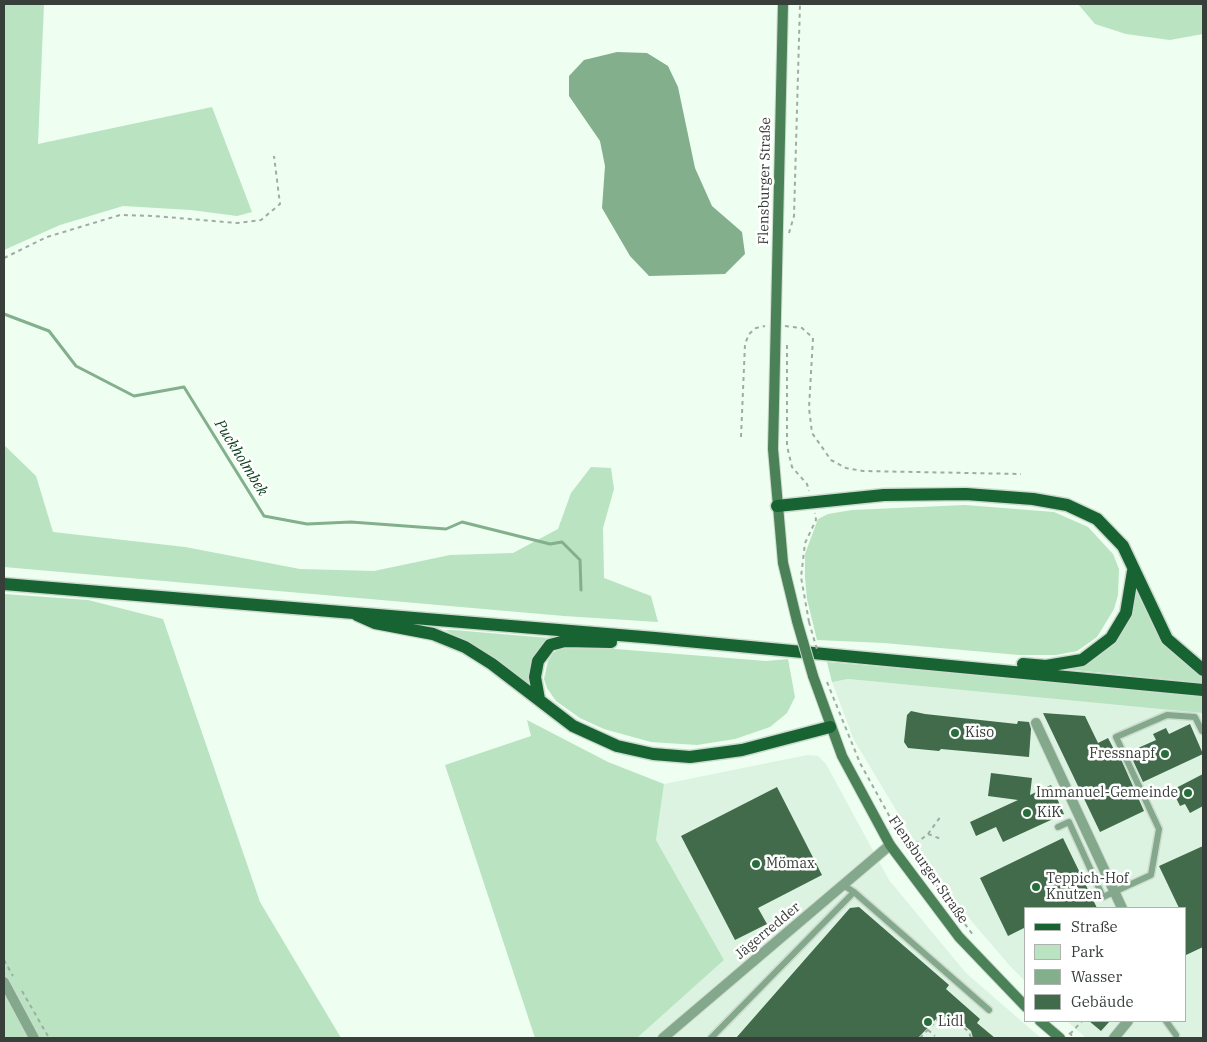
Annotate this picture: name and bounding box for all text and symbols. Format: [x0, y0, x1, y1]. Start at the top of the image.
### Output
street label: Flensburger Straße [755, 117, 775, 245]
water label: Puckholmbek [210, 416, 272, 500]
place label: Kiso [965, 725, 994, 741]
marker: Kiso [949, 727, 961, 739]
place label: Fressnapf [1089, 746, 1155, 762]
marker: Fressnapf [1159, 748, 1171, 760]
place label: Immanuel-Gemeinde [1036, 785, 1178, 801]
marker: Immanuel-Gemeinde [1182, 787, 1194, 799]
place label: KiK [1037, 805, 1061, 821]
marker: KiK [1021, 807, 1033, 819]
street label: Flensburger Straße [885, 813, 971, 927]
place label: Mömax [766, 856, 815, 872]
marker: Mömax [750, 858, 762, 870]
place label: Teppich-Hof Knutzen [1046, 871, 1129, 904]
marker: Teppich-Hof Knutzen [1030, 881, 1042, 893]
street label: Jägerredder [732, 899, 804, 963]
legend [1024, 907, 1187, 1022]
text: Straße [1071, 917, 1118, 936]
text: Park [1071, 942, 1104, 961]
text: Wasser [1071, 967, 1122, 986]
text: Gebäude [1071, 992, 1134, 1011]
place label: Lidl [938, 1014, 963, 1030]
marker: Lidl [922, 1016, 934, 1028]

